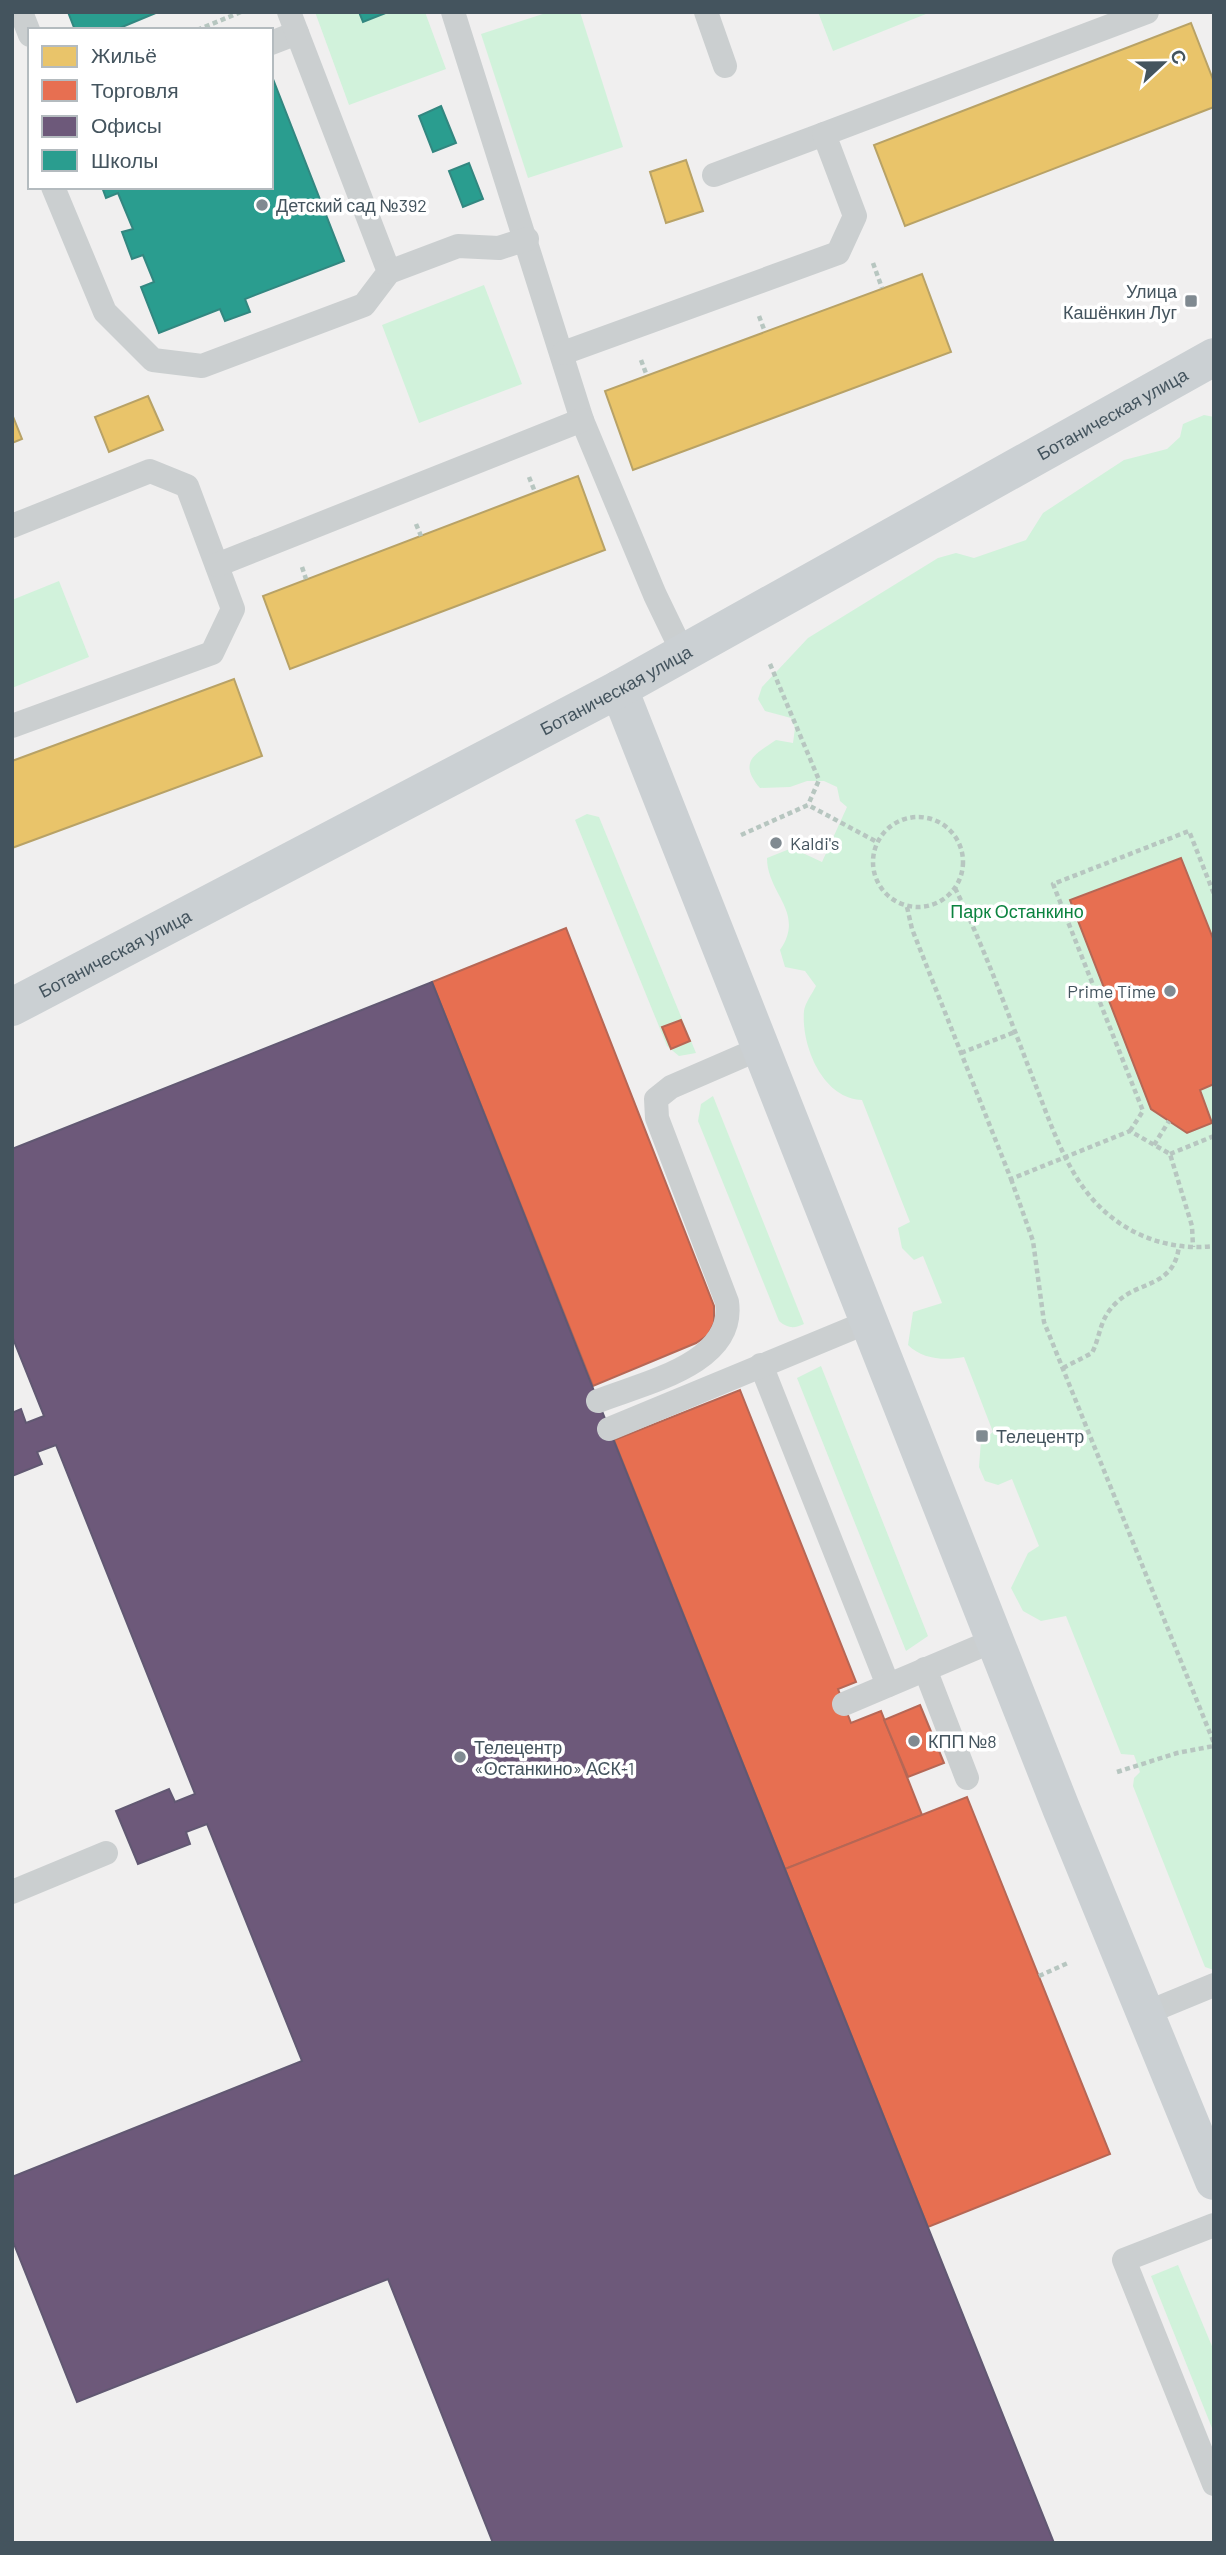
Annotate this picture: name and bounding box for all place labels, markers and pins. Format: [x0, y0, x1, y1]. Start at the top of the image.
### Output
place label: Детский сад №392 [276, 194, 427, 216]
marker: Детский сад №392 [254, 197, 270, 213]
place label: Улица Кашёнкин Луг [1063, 280, 1178, 323]
marker: Улица Кашёнкин Луг [1183, 293, 1199, 309]
place label: Kaldi's [790, 832, 839, 854]
marker: Kaldi's [768, 835, 784, 851]
place label: Prime Time [1067, 980, 1156, 1002]
marker: Prime Time [1162, 983, 1178, 999]
place label: Телецентр [996, 1425, 1084, 1447]
marker: Телецентр [974, 1428, 990, 1444]
place label: КПП №8 [928, 1730, 997, 1752]
marker: КПП №8 [906, 1733, 922, 1749]
place label: Телецентр «Останкино» АСК-1 [474, 1736, 634, 1779]
marker: Телецентр «Останкино» АСК-1 [452, 1749, 468, 1765]

